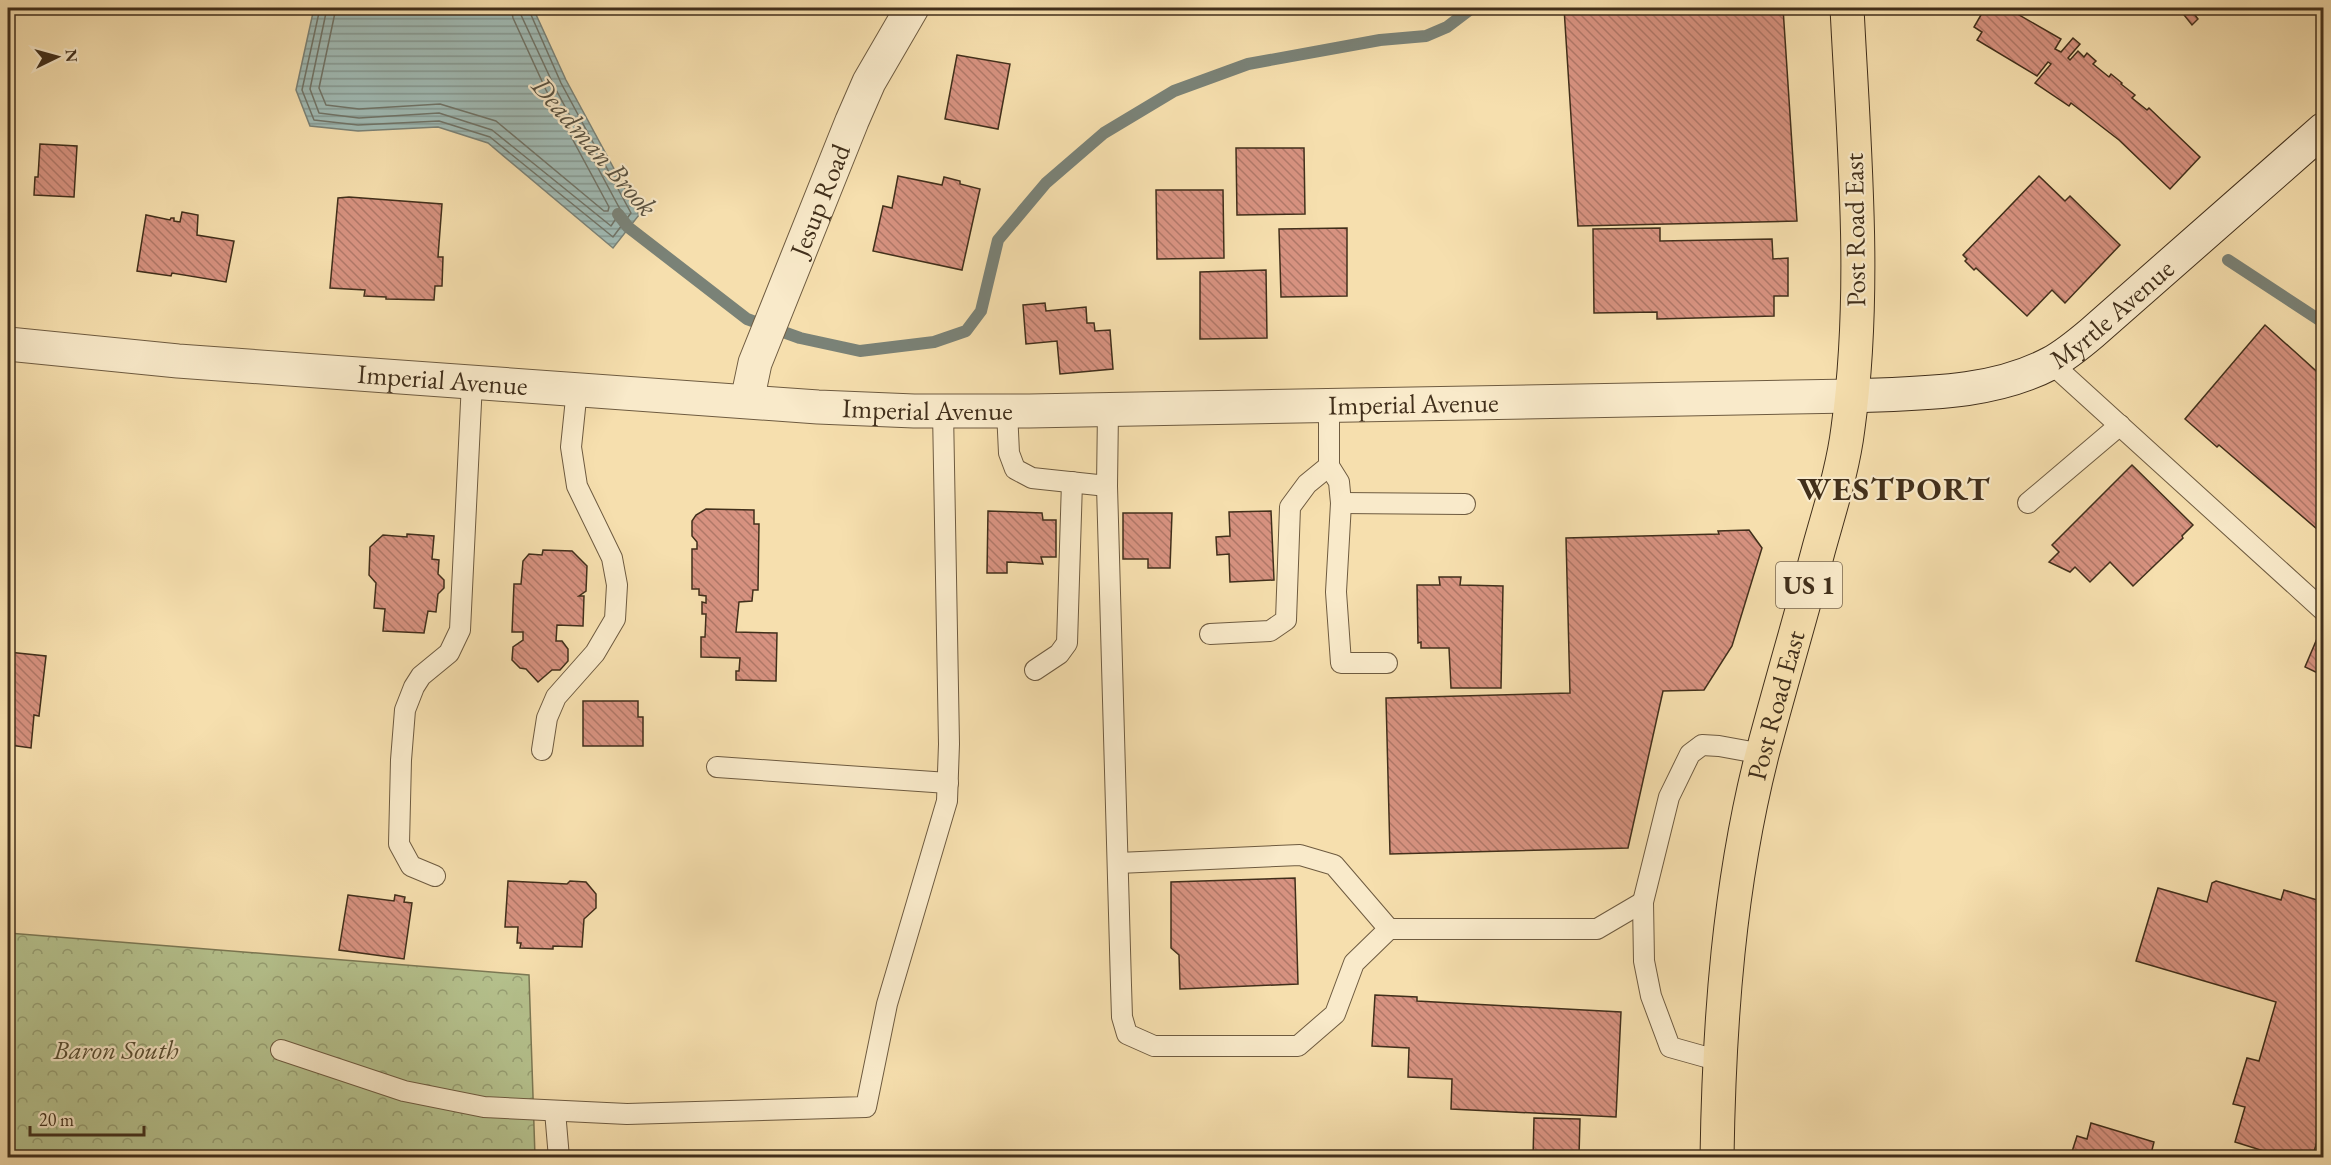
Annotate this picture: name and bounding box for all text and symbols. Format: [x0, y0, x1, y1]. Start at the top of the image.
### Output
north arrow [27, 27, 87, 87]
text: N [60, 48, 82, 63]
water label: Deadman Brook [524, 68, 666, 224]
street label: Jesup Road [781, 138, 858, 264]
street label: Post Road East [1836, 152, 1873, 307]
street label: Myrtle Avenue [2043, 251, 2181, 376]
street label: Imperial Avenue [356, 356, 529, 403]
street label: Imperial Avenue [1328, 384, 1499, 423]
street label: Imperial Avenue [841, 390, 1013, 428]
district label: WESTPORT [1797, 467, 1991, 510]
road number: US 1 [1776, 562, 1842, 608]
street label: Post Road East [1738, 626, 1813, 784]
park label: Baron South [52, 1032, 179, 1067]
scale bar [30, 1099, 144, 1137]
text: 20 m [39, 1108, 74, 1131]

